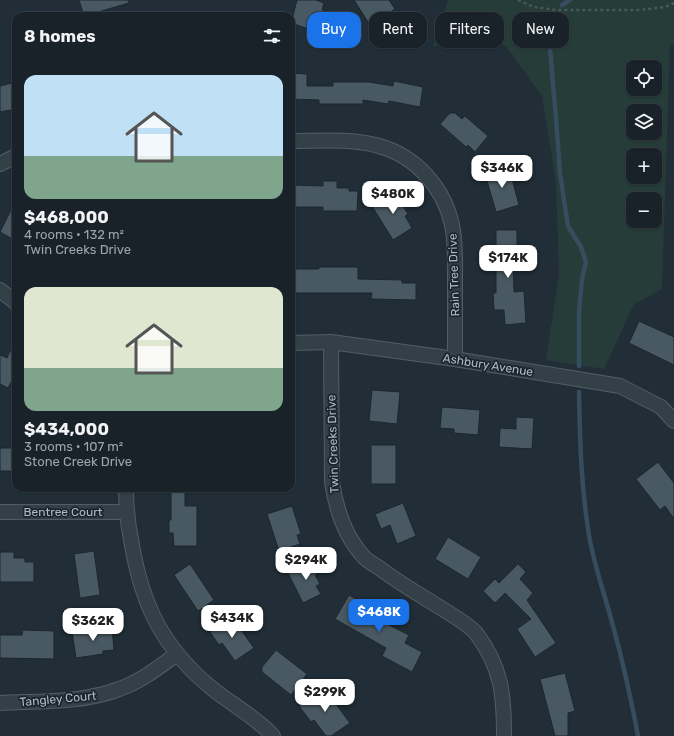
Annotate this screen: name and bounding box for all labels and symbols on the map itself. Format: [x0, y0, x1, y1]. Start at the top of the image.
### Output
pin: $346K [474, 155, 530, 189]
pin: $480K [365, 181, 421, 215]
street label: Rain Tree Drive [446, 233, 462, 317]
pin: $174K [480, 245, 536, 279]
street label: Ashbury Avenue [442, 351, 534, 379]
street label: Twin Creeks Drive [324, 394, 342, 494]
street label: Bentree Court [24, 505, 103, 519]
pin: $294K [278, 547, 334, 581]
pin: $468K [351, 599, 407, 633]
pin: $434K [204, 605, 260, 639]
pin: $362K [65, 608, 121, 642]
pin: $299K [297, 679, 353, 713]
street label: Tangley Court [19, 689, 97, 709]

